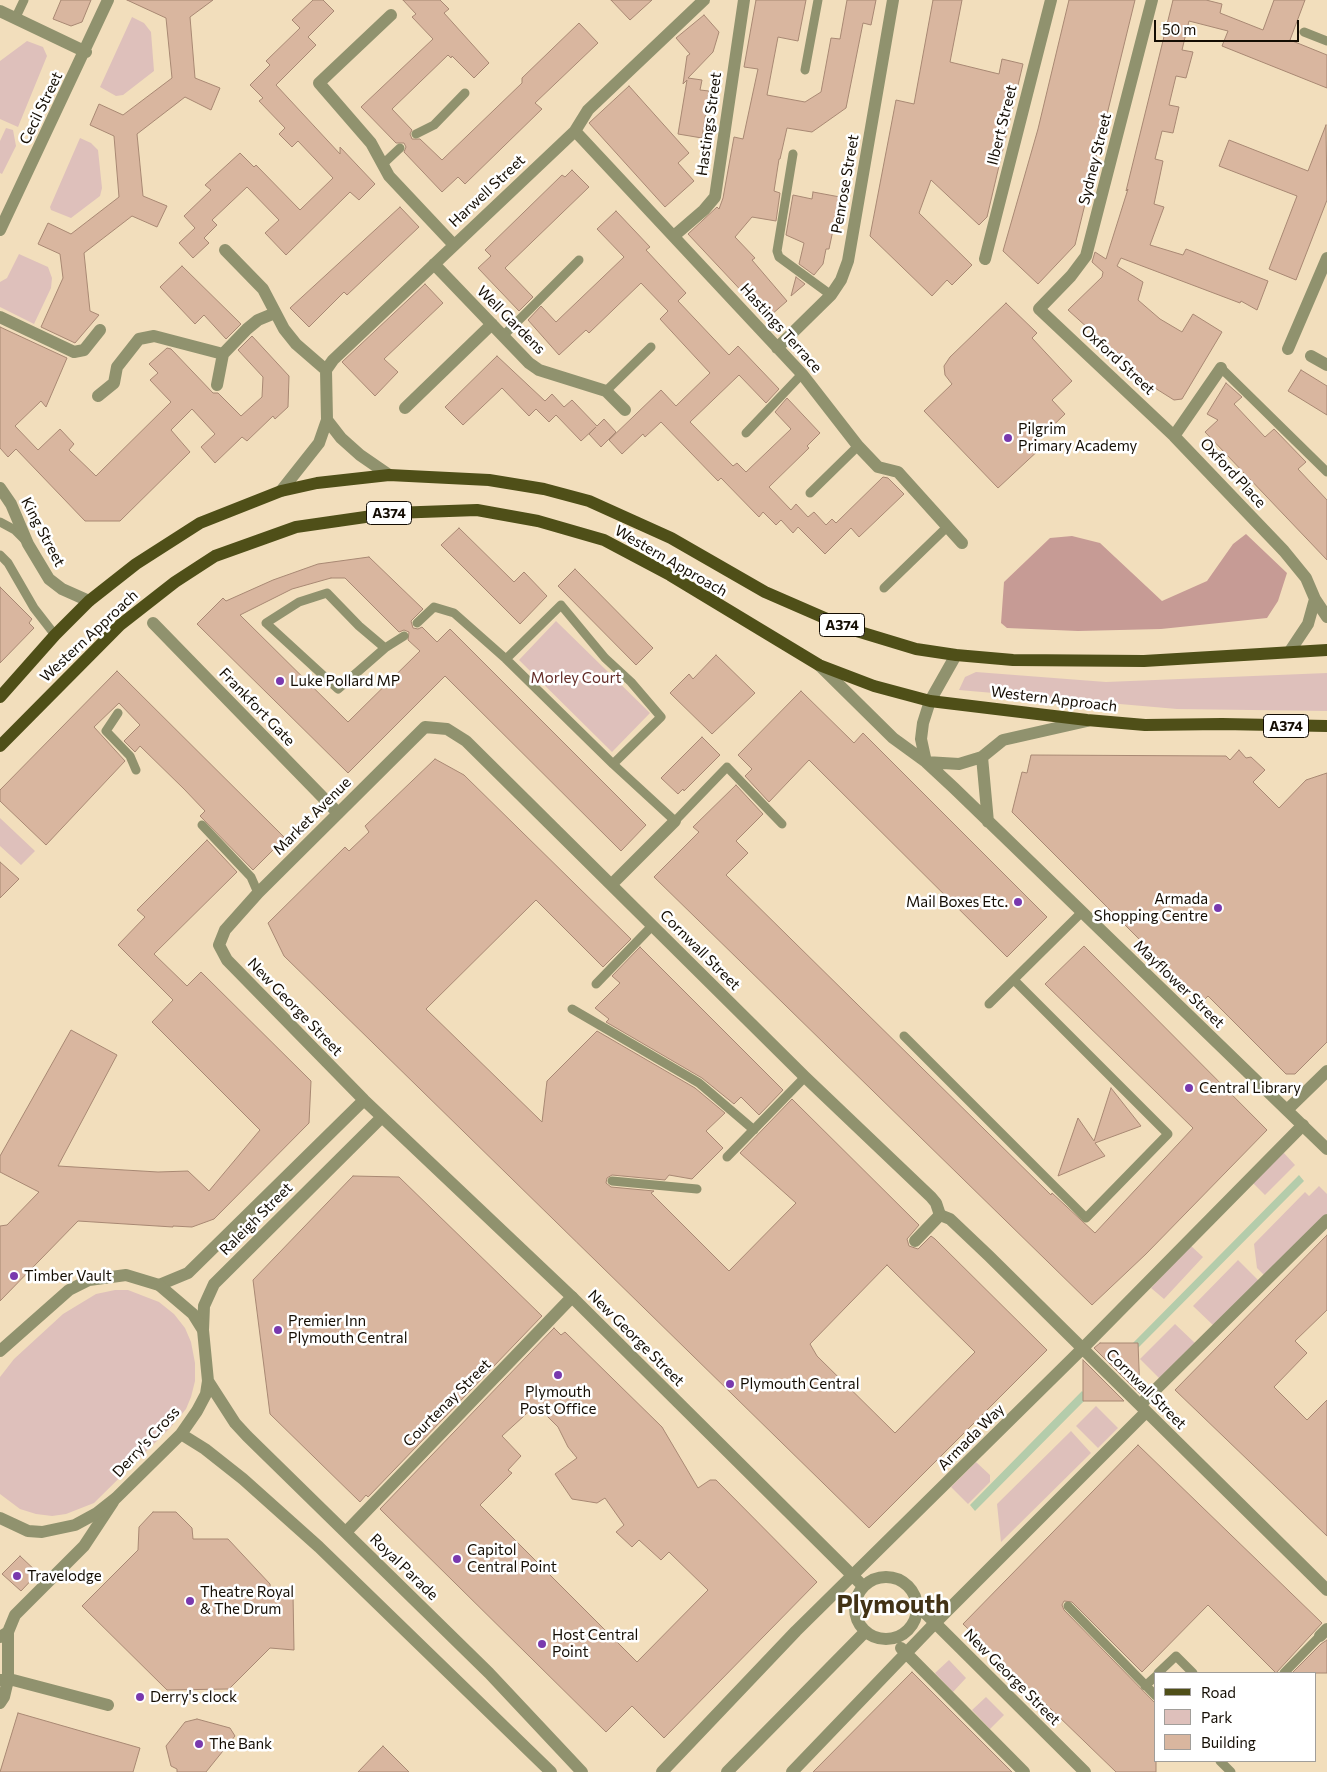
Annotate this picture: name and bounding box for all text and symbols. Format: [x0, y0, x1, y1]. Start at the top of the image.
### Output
scale bar [1157, 10, 1302, 42]
text: 50 m [1162, 20, 1196, 38]
street label: Cecil Street [16, 69, 66, 147]
street label: Hastings Street [693, 71, 725, 177]
street label: Ilbert Street [983, 83, 1021, 167]
street label: Sydney Street [1075, 111, 1115, 207]
street label: Penrose Street [827, 133, 863, 235]
street label: Harwell Street [445, 151, 529, 231]
street label: Hastings Terrace [736, 280, 826, 376]
street label: Well Gardens [473, 282, 549, 358]
street label: Oxford Street [1077, 321, 1159, 399]
place label: Pilgrim Primary Academy [1018, 420, 1137, 455]
marker: Pilgrim Primary Academy [1002, 432, 1014, 444]
street label: Oxford Place [1196, 435, 1270, 511]
street label: King Street [17, 494, 69, 570]
road number: A374 [366, 502, 412, 524]
street label: Western Approach [612, 521, 730, 601]
street label: Western Approach [36, 586, 142, 686]
road number: A374 [820, 614, 864, 636]
street label: Frankfort Gate [215, 664, 299, 750]
park label: Morley Court [530, 669, 622, 687]
place label: Luke Pollard MP [290, 672, 400, 690]
marker: Luke Pollard MP [274, 675, 286, 687]
street label: Western Approach [990, 682, 1118, 716]
road number: A374 [1264, 714, 1308, 738]
street label: Market Avenue [269, 773, 355, 859]
place label: Armada Shopping Centre [1094, 890, 1208, 925]
place label: Mail Boxes Etc. [906, 893, 1008, 911]
marker: Mail Boxes Etc. [1012, 896, 1024, 908]
marker: Armada Shopping Centre [1212, 902, 1224, 914]
street label: Cornwall Street [656, 906, 744, 994]
street label: Mayflower Street [1130, 936, 1228, 1032]
street label: New George Street [244, 954, 346, 1060]
place label: Central Library [1199, 1079, 1301, 1097]
marker: Central Library [1183, 1082, 1195, 1094]
street label: Raleigh Street [216, 1179, 296, 1259]
place label: Timber Vault [24, 1267, 112, 1285]
marker: Timber Vault [8, 1270, 20, 1282]
street label: New George Street [584, 1286, 688, 1390]
place label: Premier Inn Plymouth Central [288, 1312, 407, 1347]
marker: Premier Inn Plymouth Central [272, 1324, 284, 1336]
street label: Cornwall Street [1102, 1345, 1190, 1433]
street label: Courtenay Street [399, 1355, 495, 1451]
marker: Plymouth Post Office [552, 1369, 564, 1381]
place label: Plymouth Central [740, 1375, 859, 1393]
marker: Plymouth Central [724, 1378, 736, 1390]
place label: Plymouth Post Office [520, 1383, 596, 1418]
street label: Armada Way [934, 1400, 1008, 1474]
street label: Derry's Cross [109, 1403, 183, 1481]
street label: Royal Parade [366, 1530, 442, 1604]
place label: Capitol Central Point [467, 1541, 557, 1576]
marker: Capitol Central Point [451, 1553, 463, 1565]
place label: Travelodge [27, 1567, 102, 1585]
marker: Travelodge [11, 1570, 23, 1582]
place label: Theatre Royal & The Drum [200, 1583, 294, 1618]
district label: Plymouth [837, 1590, 949, 1620]
marker: Theatre Royal & The Drum [184, 1595, 196, 1607]
street label: New George Street [960, 1625, 1064, 1729]
place label: Host Central Point [552, 1626, 638, 1661]
marker: Host Central Point [536, 1638, 548, 1650]
legend [1154, 1672, 1317, 1762]
text: Road [1201, 1683, 1236, 1701]
place label: Derry's clock [150, 1688, 237, 1706]
marker: Derry's clock [134, 1691, 146, 1703]
text: Park [1201, 1708, 1232, 1726]
text: Building [1201, 1733, 1256, 1751]
place label: The Bank [209, 1735, 272, 1753]
marker: The Bank [193, 1738, 205, 1750]

